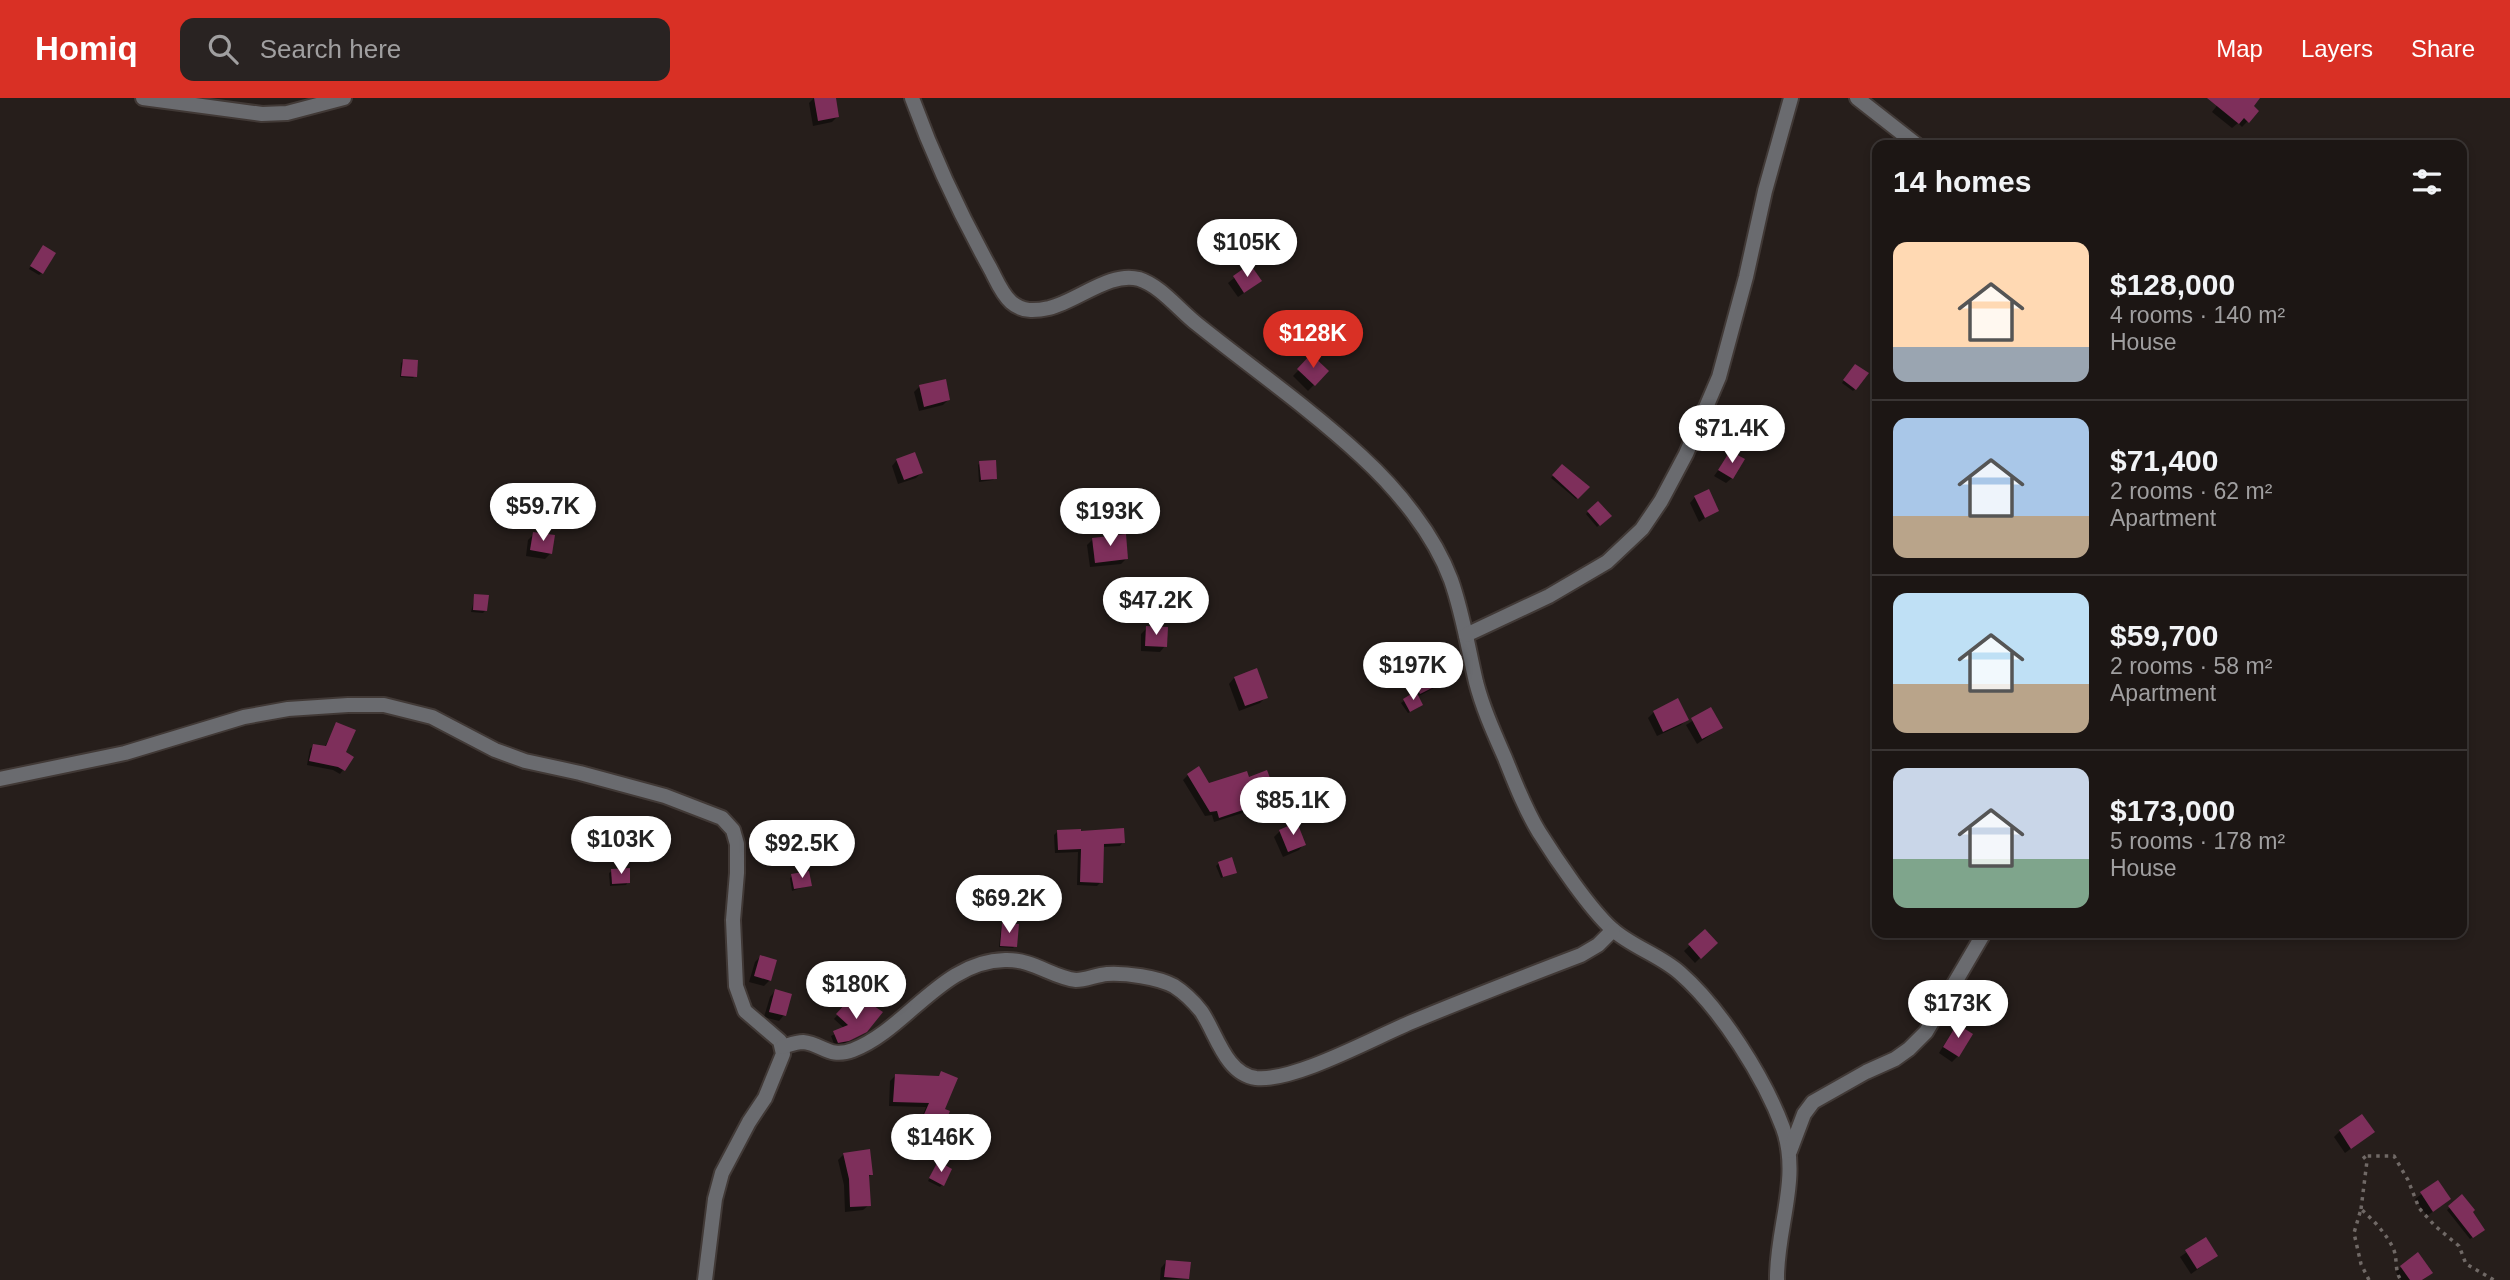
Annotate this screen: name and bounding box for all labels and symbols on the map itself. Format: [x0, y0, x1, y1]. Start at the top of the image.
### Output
pin: $105K [1198, 220, 1296, 279]
pin: $128K [1264, 310, 1362, 370]
pin: $71.4K [1675, 406, 1789, 465]
pin: $59.7K [486, 484, 600, 543]
pin: $193K [1061, 489, 1159, 548]
pin: $47.2K [1099, 578, 1213, 637]
pin: $197K [1364, 642, 1462, 702]
pin: $85.1K [1236, 778, 1350, 837]
pin: $103K [572, 816, 670, 876]
pin: $92.5K [745, 820, 859, 880]
pin: $69.2K [952, 876, 1066, 935]
pin: $180K [807, 962, 905, 1021]
pin: $173K [1909, 981, 2007, 1040]
pin: $146K [892, 1114, 990, 1174]

